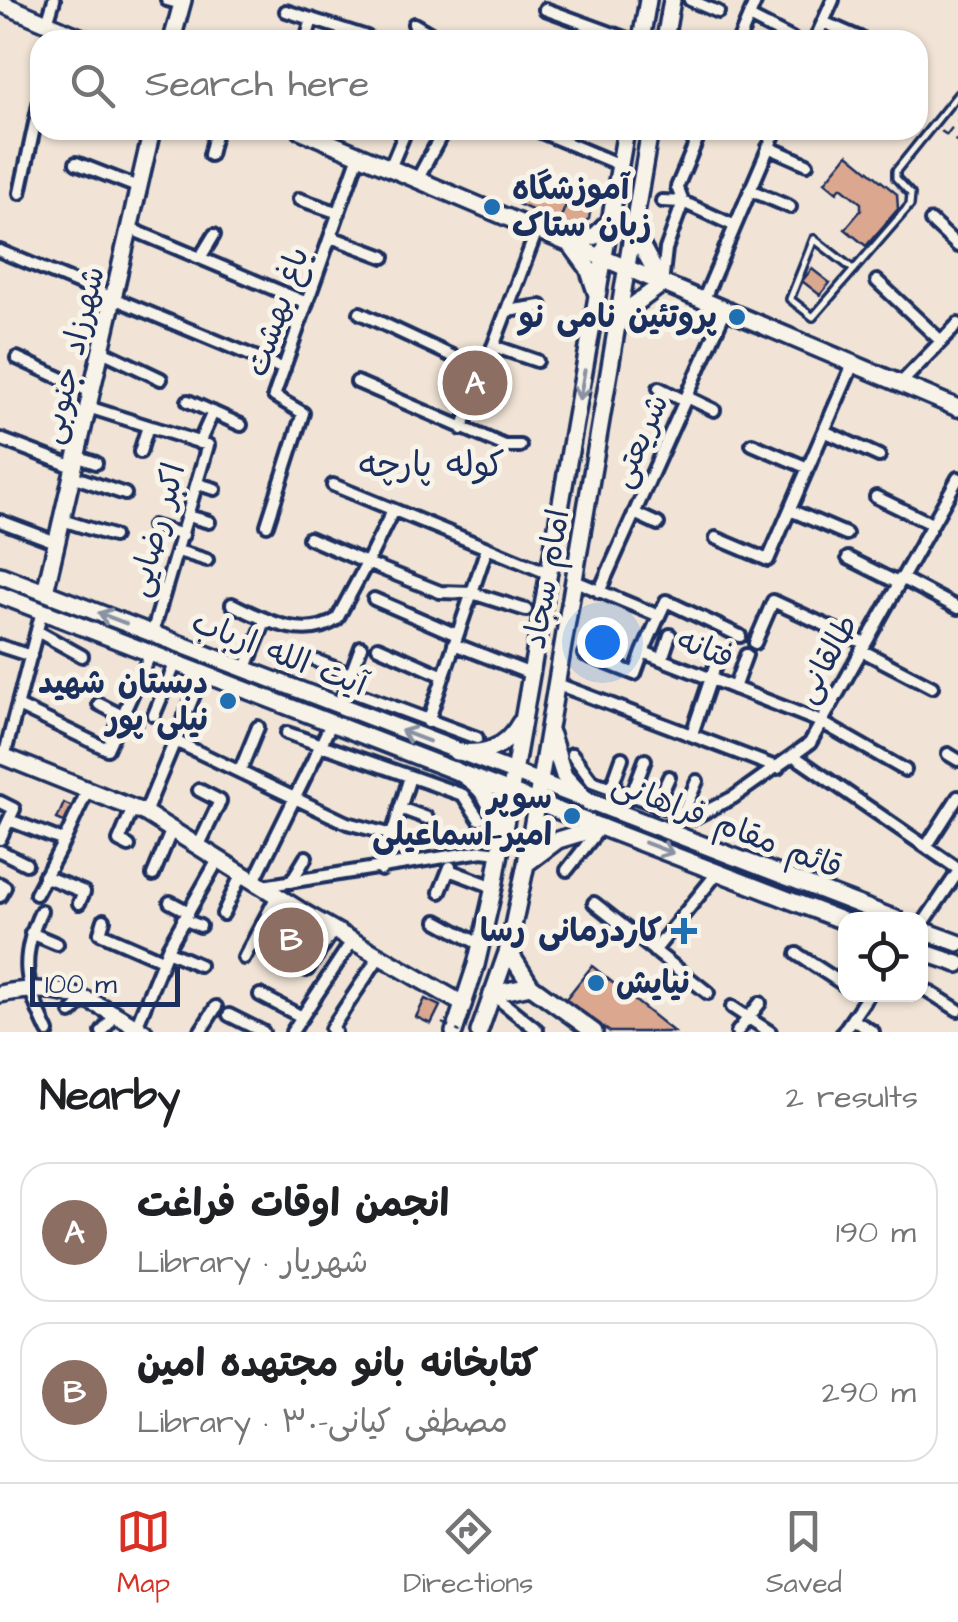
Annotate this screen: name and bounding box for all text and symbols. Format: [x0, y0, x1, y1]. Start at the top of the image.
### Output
search box [30, 30, 928, 140]
icon: search [65, 58, 120, 113]
text: Search here [145, 59, 369, 111]
place label: آموزشگاه زبان ستاک [512, 167, 651, 249]
marker: آموزشگاه زبان ستاک [481, 196, 503, 218]
street label: باغ بهشت [235, 241, 321, 383]
street label: شهرزاد جنوبی [29, 261, 117, 449]
place label: پروتئین نامی نو [517, 295, 718, 340]
marker: پروتئین نامی نو [726, 306, 748, 328]
pin: A [442, 346, 508, 420]
one-way arrow [572, 368, 591, 401]
street label: شریعتی [599, 387, 681, 495]
district label: کوله پارچه [359, 441, 505, 490]
street label: اکبر رضایی [116, 458, 198, 602]
street label: امام سجاد [513, 505, 581, 653]
street label: آیت الله ارباب [185, 600, 374, 708]
street label: طالقانی [784, 607, 870, 711]
one-way arrow [97, 608, 128, 626]
your location [577, 617, 628, 668]
street label: فتانه [669, 617, 741, 681]
place label: دبستان شهید نیلی پور [38, 661, 208, 743]
marker: دبستان شهید نیلی پور [217, 690, 239, 712]
one-way arrow [400, 726, 431, 744]
street label: قائم مقام فراهانی [605, 761, 849, 891]
place label: سوپر امیر-اسماعیلی [372, 776, 552, 858]
marker: سوپر امیر-اسماعیلی [561, 805, 583, 827]
one-way arrow [643, 840, 674, 858]
pin: B [258, 902, 324, 978]
place label: کاردرمانی رسا [480, 909, 662, 954]
map controls [838, 912, 928, 1002]
button: locate [838, 912, 928, 1002]
marker: کاردرمانی رسا [671, 918, 697, 944]
place label: نیایش [616, 961, 690, 1006]
scale bar [30, 962, 180, 1006]
text: 100 m [45, 965, 117, 1004]
marker: نیایش [585, 972, 607, 994]
text: Nearby [40, 1068, 180, 1126]
text: 2 results [786, 1075, 918, 1120]
text: انجمن اوقات فراغت [137, 1179, 449, 1231]
text: A [64, 1210, 85, 1255]
text: 190 m [836, 1210, 916, 1255]
text: Library · شهریار [137, 1240, 368, 1285]
text: کتابخانه بانو مجتهده امین [137, 1339, 538, 1391]
text: B [63, 1370, 86, 1415]
text: 290 m [822, 1370, 916, 1415]
text: Library · ۳۰-مصطفی کیانی [137, 1400, 508, 1445]
tab: Map [116, 1504, 171, 1603]
tab: Directions [403, 1504, 533, 1603]
tab: Saved [766, 1504, 842, 1603]

